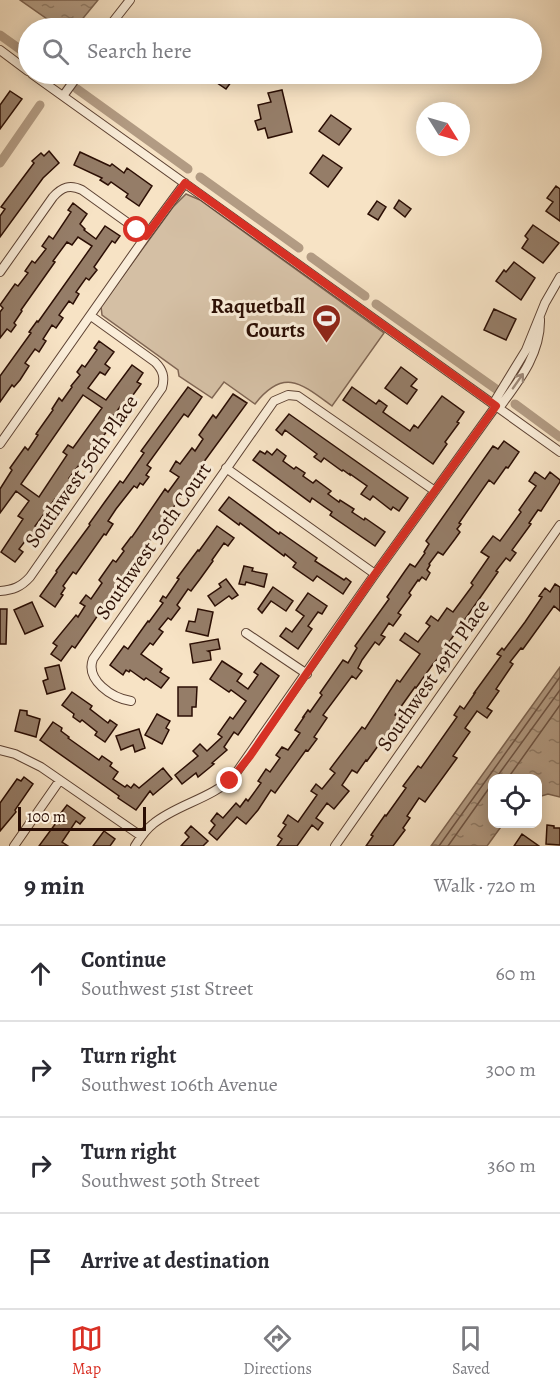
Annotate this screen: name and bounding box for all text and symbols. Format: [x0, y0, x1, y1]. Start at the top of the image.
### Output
search box [18, 18, 542, 84]
icon: search [39, 35, 72, 68]
text: Search here [87, 36, 192, 66]
north arrow [416, 102, 470, 156]
route start [123, 216, 149, 242]
place label: Raquetball Courts [211, 292, 305, 344]
sports icon: Raquetball Courts [310, 302, 342, 344]
one-way arrow [512, 374, 524, 390]
street label: Southwest 50th Place [18, 389, 144, 553]
street label: Southwest 50th Court [88, 457, 218, 625]
street label: Southwest 49th Place [370, 593, 496, 757]
route end [216, 767, 242, 793]
map controls [488, 774, 542, 828]
button: locate [488, 774, 542, 828]
scale bar [18, 804, 146, 832]
text: 100 m [27, 806, 66, 828]
text: 9 min [24, 868, 85, 903]
text: Walk · 720 m [434, 872, 536, 899]
text: Continue [81, 945, 166, 975]
icon: ahead [24, 957, 57, 990]
text: 60 m [496, 960, 536, 987]
text: Southwest 51st Street [81, 975, 253, 1002]
text: Turn right [81, 1041, 177, 1071]
icon: right [24, 1053, 57, 1086]
text: 300 m [486, 1056, 536, 1083]
text: Southwest 106th Avenue [81, 1071, 278, 1098]
text: Turn right [81, 1137, 177, 1167]
icon: right [24, 1149, 57, 1182]
text: 360 m [487, 1152, 536, 1179]
text: Southwest 50th Street [81, 1167, 260, 1194]
icon: arrive [24, 1245, 57, 1278]
text: Arrive at destination [81, 1246, 270, 1276]
tab: Map [70, 1322, 103, 1380]
tab: Directions [243, 1322, 312, 1380]
tab: Saved [452, 1322, 490, 1380]

